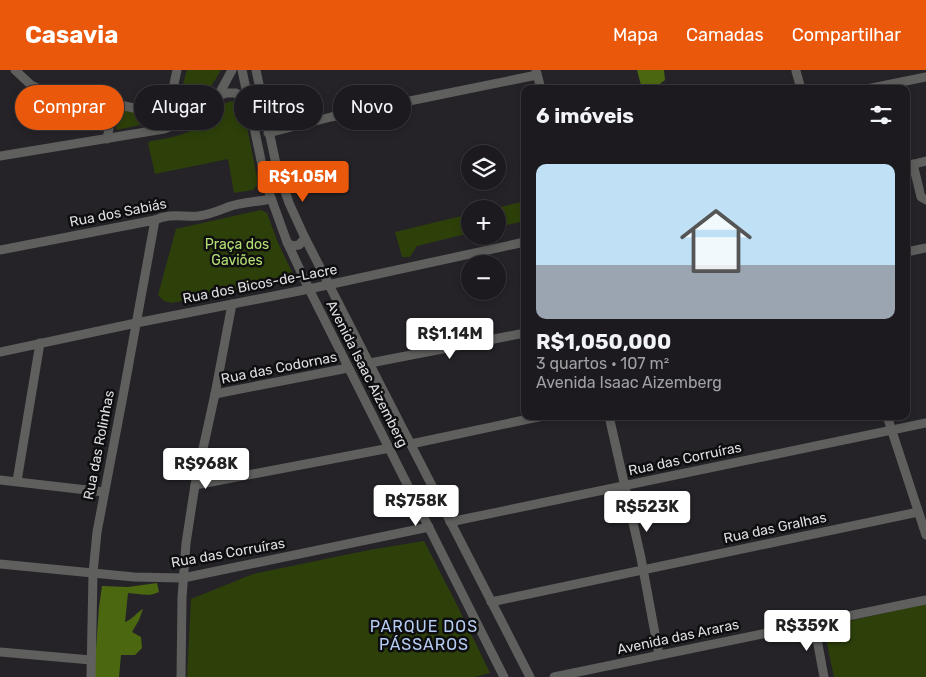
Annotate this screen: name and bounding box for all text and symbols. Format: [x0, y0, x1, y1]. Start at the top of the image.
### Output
text: Casavia [25, 21, 118, 49]
text: Mapa [613, 24, 658, 46]
text: Camadas [686, 24, 764, 46]
text: Compartilhar [792, 24, 901, 46]
chip: Comprar [15, 85, 124, 130]
chip: Alugar [134, 85, 224, 130]
chip: Filtros [234, 85, 323, 130]
chip: Novo [333, 85, 411, 130]
icon: filters [867, 101, 895, 129]
text: 6 imóveis [536, 103, 634, 128]
map controls [461, 145, 506, 300]
button: layers [461, 145, 506, 190]
pin: R$1.05M [257, 160, 349, 203]
text: R$1.05M [269, 167, 337, 186]
street label: Rua dos Sabiás [68, 195, 168, 231]
icon: home [671, 196, 761, 286]
button: + [461, 200, 506, 245]
park label: Praça dos Gaviões [205, 236, 269, 269]
button: − [461, 255, 506, 300]
street label: Rua dos Bicos-de-Lacre [181, 261, 339, 307]
street label: Avenida Isaac Aizemberg [323, 298, 411, 450]
pin: R$1.14M [404, 318, 496, 360]
text: R$1.14M [417, 324, 483, 343]
text: R$1,050,000 [536, 329, 671, 354]
street label: Rua das Codornas [220, 348, 338, 388]
text: 3 quartos · 107 m² [536, 354, 669, 373]
text: Avenida Isaac Aizemberg [536, 373, 722, 392]
street label: Rua das Rolinhas [80, 389, 118, 501]
street label: Rua das Corruíras [627, 439, 743, 479]
pin: R$968K [165, 448, 247, 490]
text: R$968K [174, 454, 238, 473]
pin: R$758K [375, 484, 457, 527]
pin: R$523K [606, 490, 688, 533]
text: R$758K [385, 491, 447, 510]
text: R$523K [615, 497, 679, 516]
street label: Rua das Gralhas [722, 509, 828, 547]
street label: Rua das Corruíras [170, 535, 286, 571]
pin: R$359K [766, 610, 848, 652]
street label: Avenida das Araras [615, 616, 741, 658]
text: R$359K [775, 616, 839, 635]
district label: PARQUE DOS PÁSSAROS [370, 617, 478, 654]

